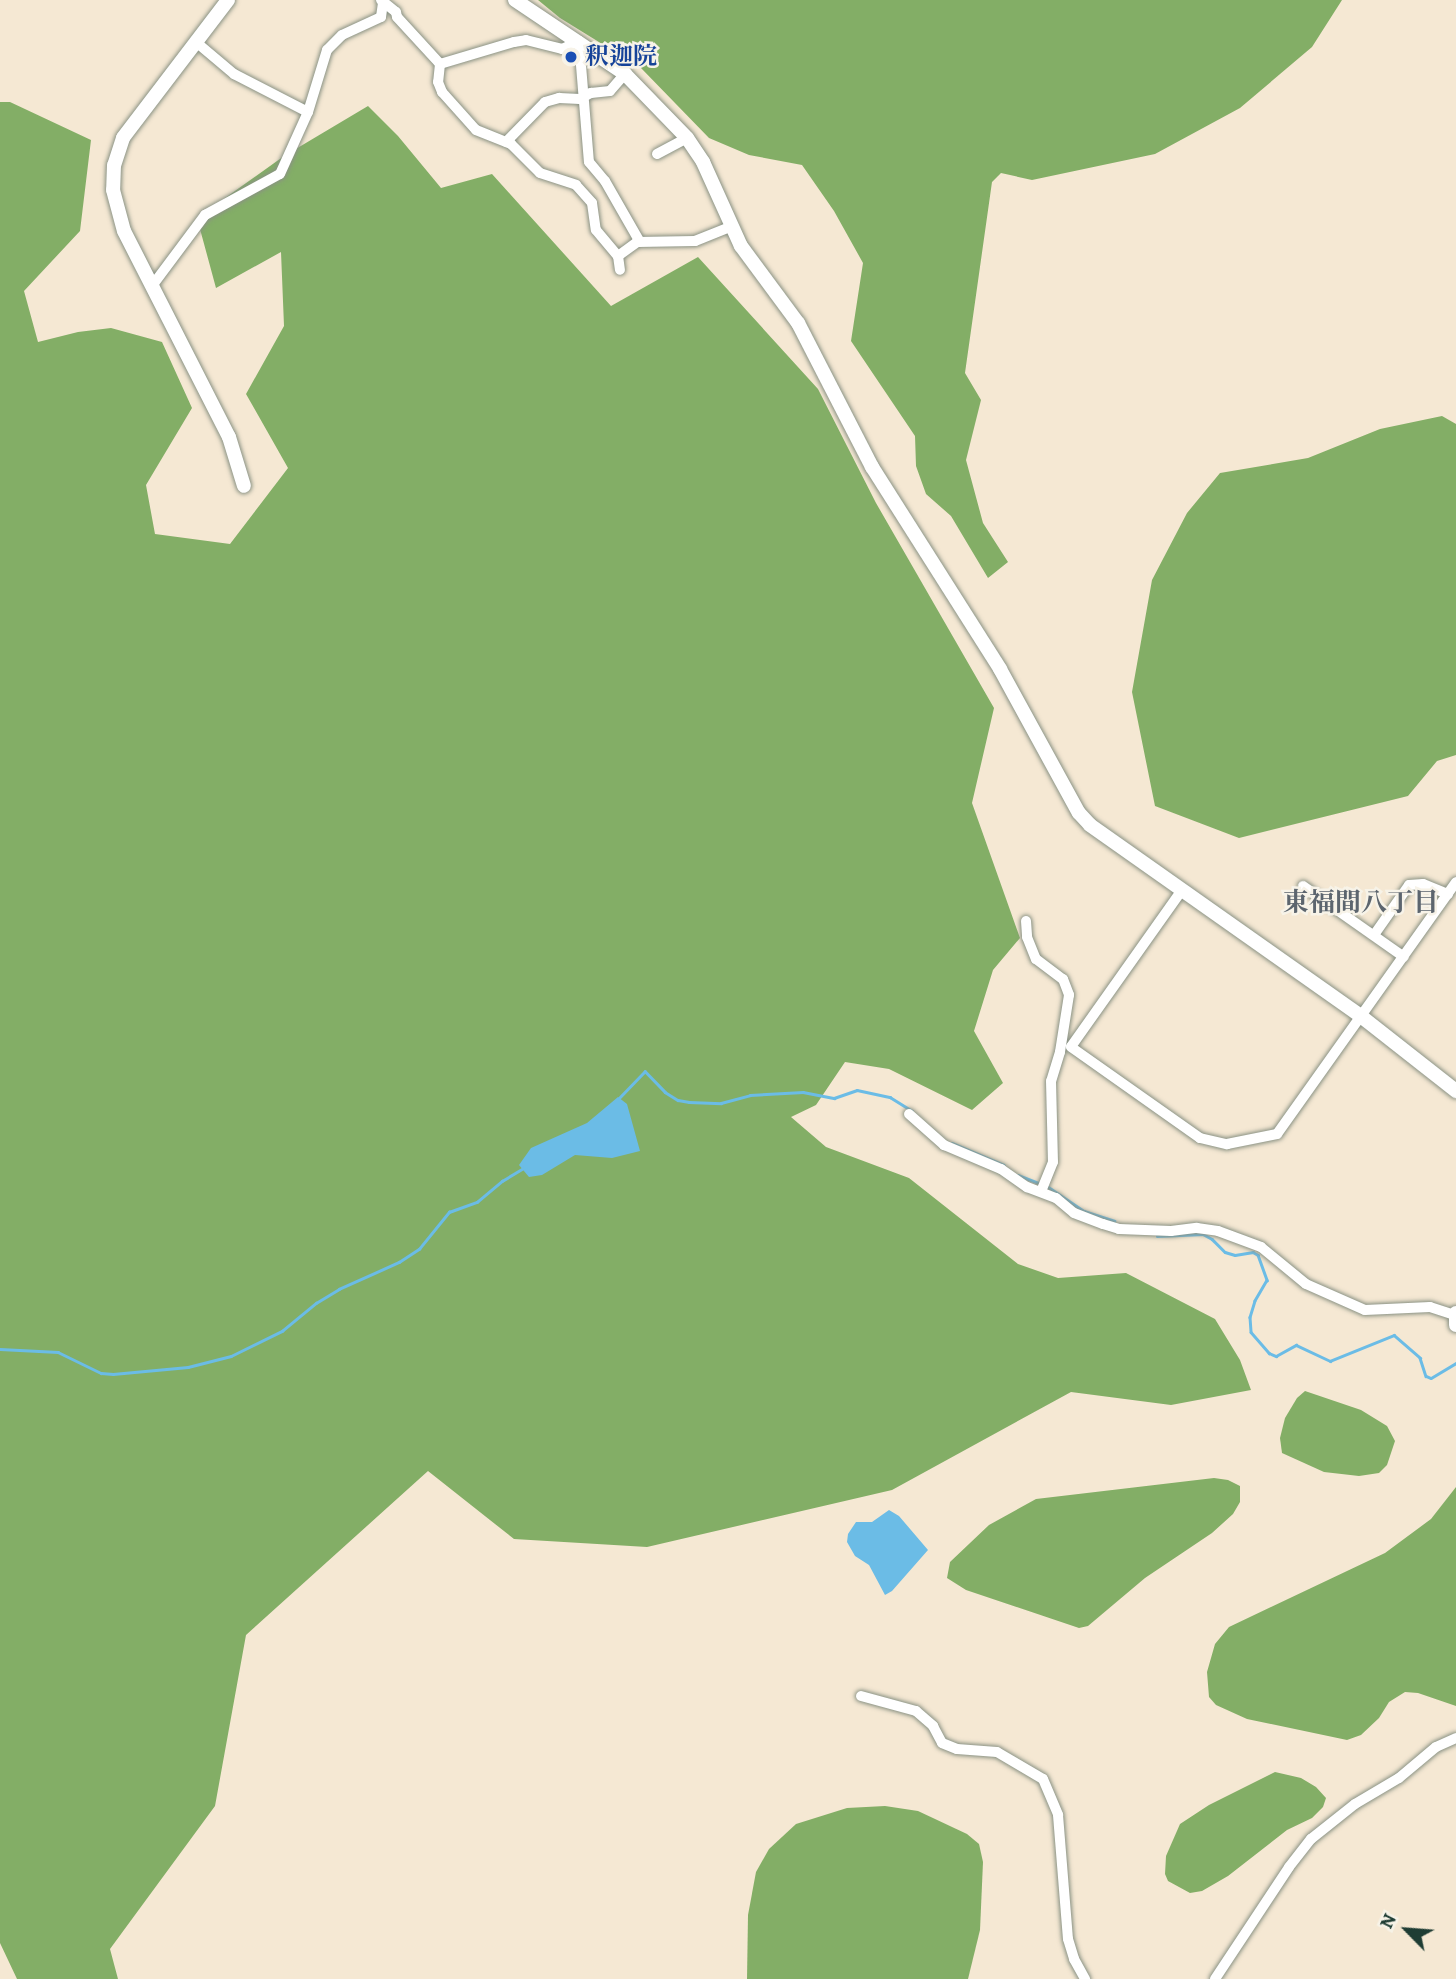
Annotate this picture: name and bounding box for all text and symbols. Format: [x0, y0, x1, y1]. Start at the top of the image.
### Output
place label: 釈迦院 [585, 43, 657, 71]
marker: 釈迦院 [563, 49, 579, 65]
district label: 東福間八丁目 [1283, 887, 1439, 919]
north arrow [1372, 1895, 1442, 1965]
text: N [1373, 1909, 1403, 1933]

